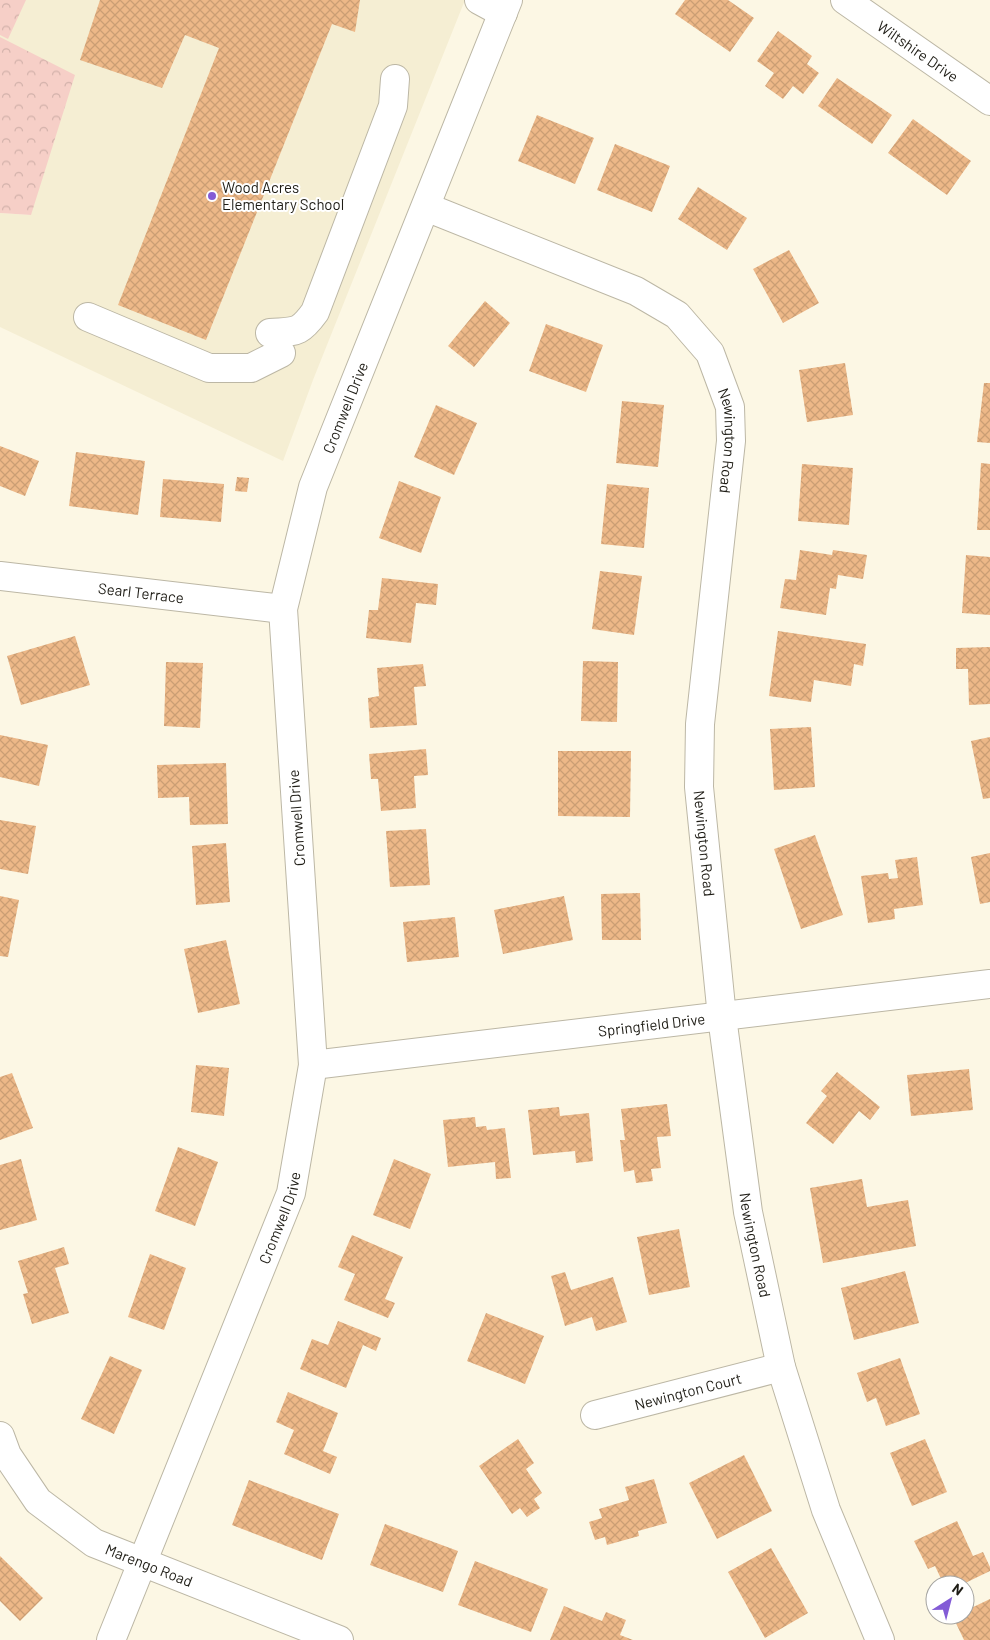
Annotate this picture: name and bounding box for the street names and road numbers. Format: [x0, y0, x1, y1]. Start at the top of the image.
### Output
street label: Wiltshire Drive [874, 16, 962, 85]
street label: Cromwell Drive [318, 359, 371, 456]
street label: Newington Road [715, 385, 740, 494]
street label: Searl Terrace [97, 579, 185, 606]
street label: Cromwell Drive [284, 769, 308, 867]
street label: Newington Road [690, 790, 719, 897]
street label: Springfield Drive [597, 1009, 706, 1040]
street label: Cromwell Drive [255, 1170, 304, 1266]
street label: Newington Road [737, 1192, 775, 1299]
street label: Newington Court [633, 1369, 743, 1413]
street label: Marengo Road [103, 1539, 195, 1590]

